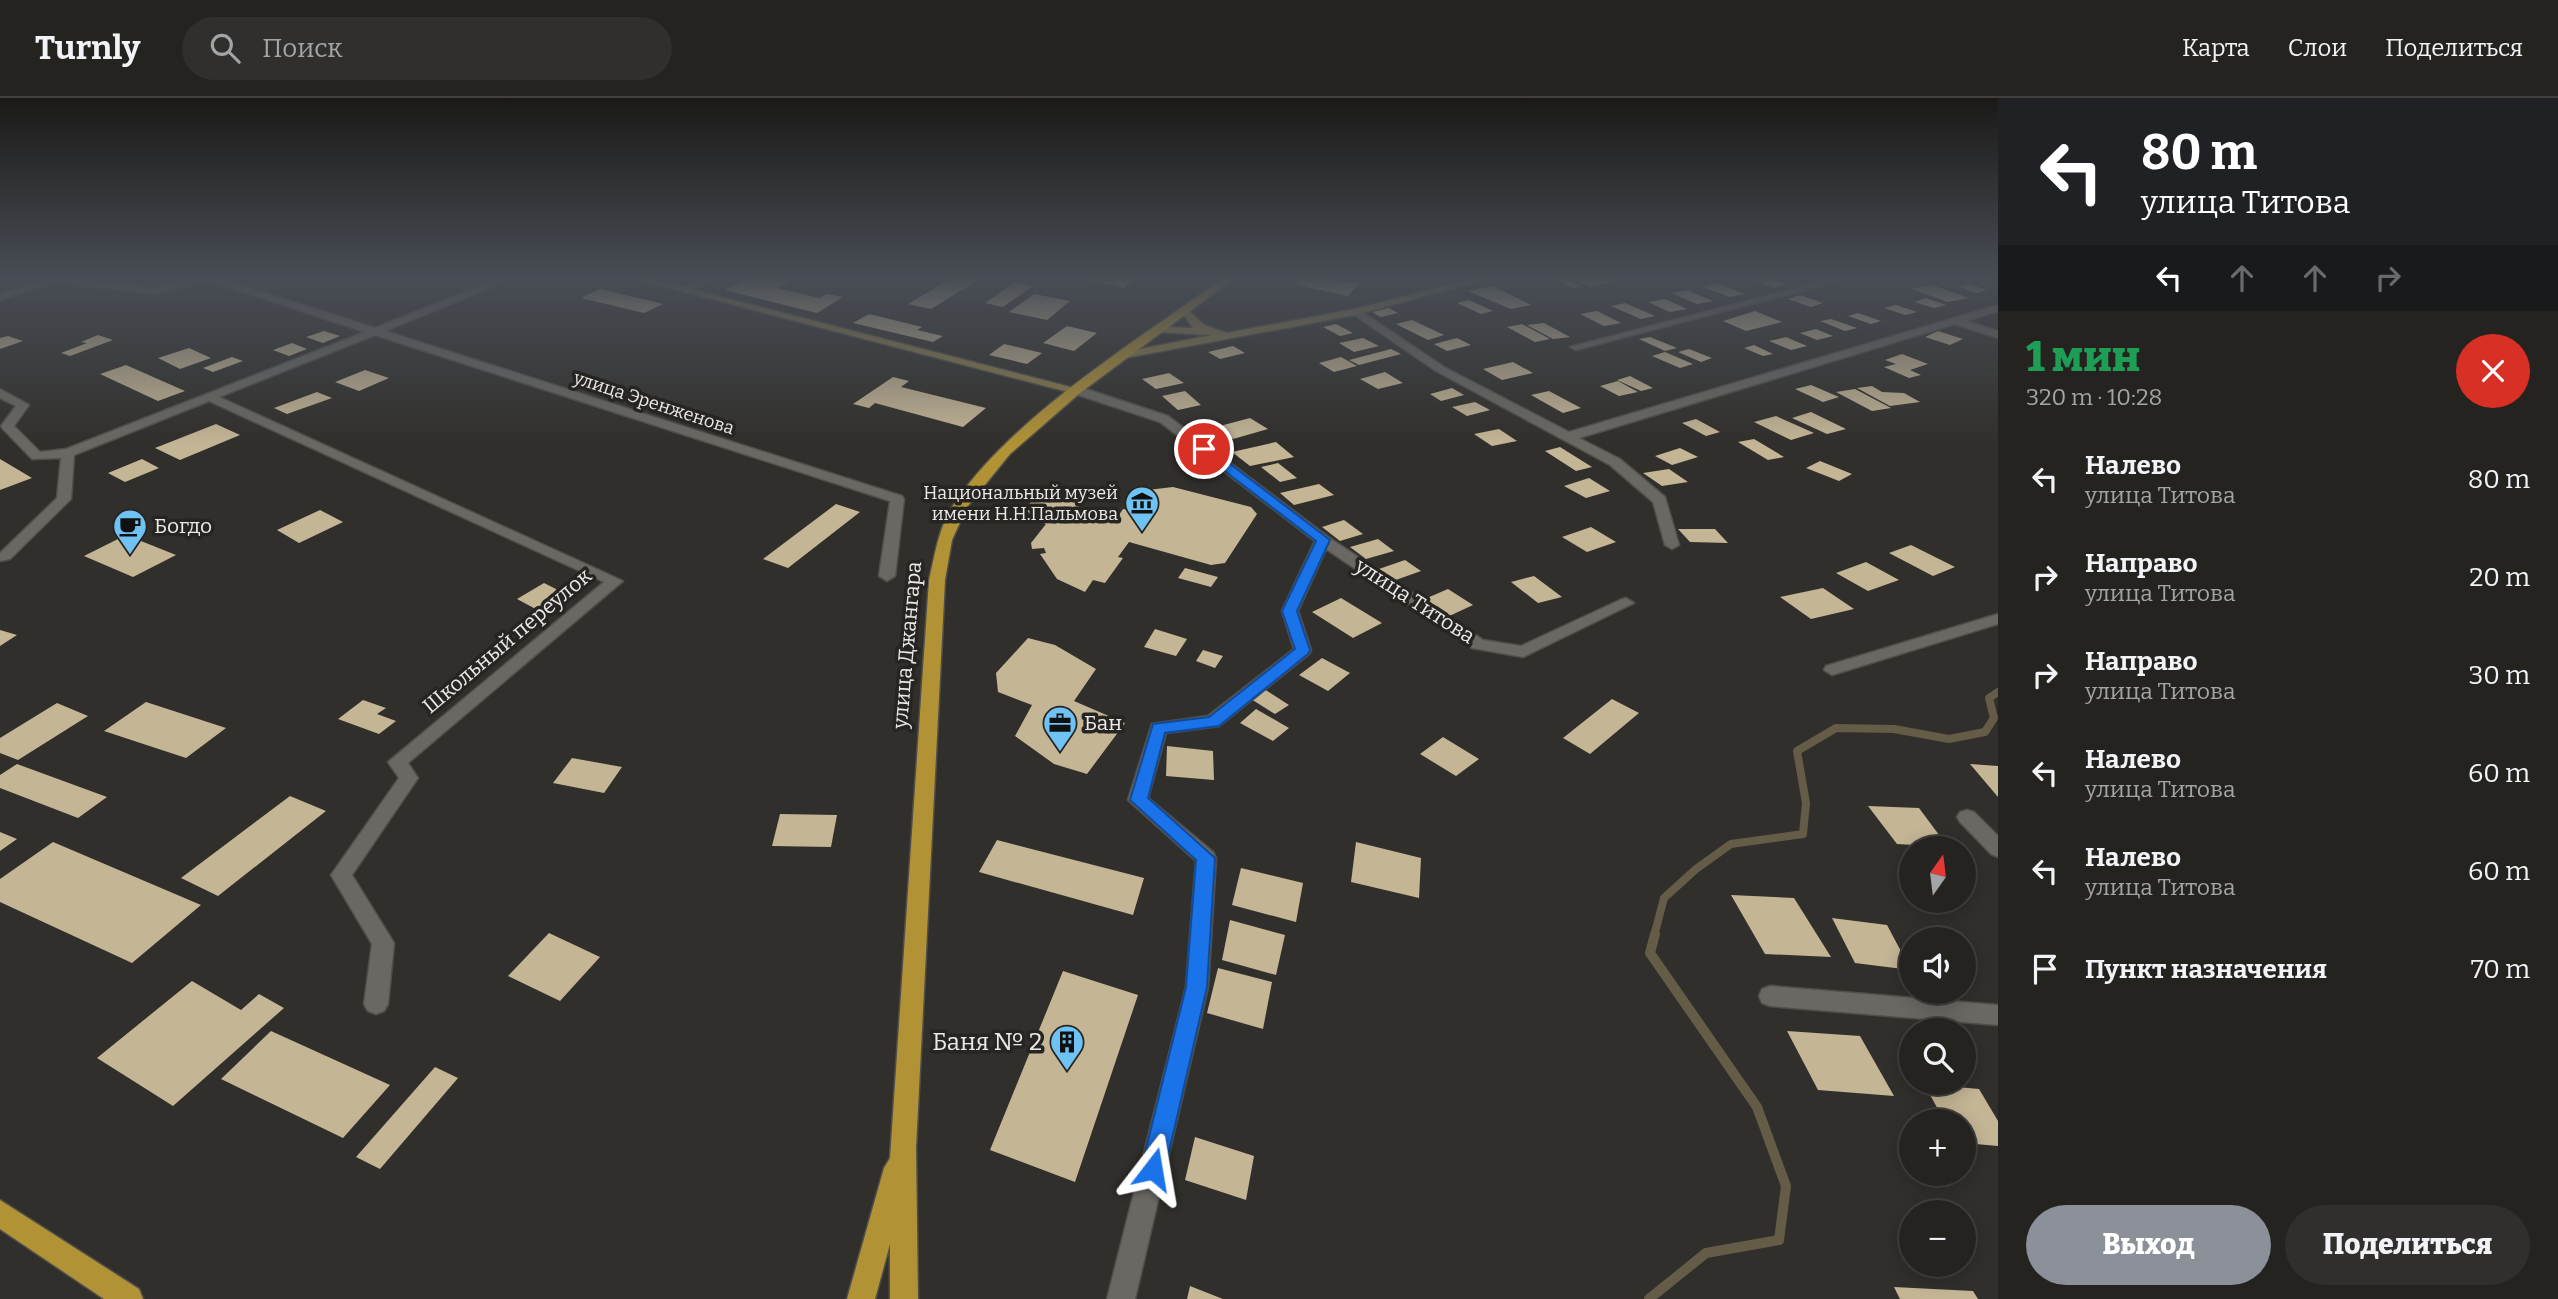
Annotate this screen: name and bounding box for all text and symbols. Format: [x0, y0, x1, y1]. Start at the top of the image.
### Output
search box [182, 17, 672, 80]
text: Turnly [35, 28, 140, 68]
icon: search [206, 29, 244, 67]
text: Поиск [262, 33, 343, 64]
text: Карта [2182, 34, 2250, 62]
text: Слои [2288, 34, 2347, 62]
text: Поделиться [2385, 34, 2523, 62]
text: 80 m [2141, 123, 2257, 182]
icon: left [2026, 126, 2117, 217]
text: улица Титова [2141, 183, 2350, 221]
icon: left [2150, 259, 2188, 297]
icon: ahead [2223, 259, 2261, 297]
icon: ahead [2296, 259, 2334, 297]
icon: right [2369, 259, 2407, 297]
text: 1 мин [2026, 332, 2140, 382]
button: close [2456, 334, 2530, 408]
street label: улица Эренженова [570, 366, 737, 439]
text: 320 m · 10:28 [2026, 383, 2162, 411]
pin [1174, 419, 1234, 479]
icon: arrive [1185, 430, 1223, 468]
text: Налево [2085, 450, 2181, 481]
icon: left [2026, 460, 2064, 498]
text: 80 m [2468, 464, 2530, 495]
text: улица Титова [2085, 481, 2236, 509]
place label: Национальный музей имени Н.Н.Пальмова [923, 482, 1118, 525]
museum icon: Национальный музей имени Н.Н.Пальмова [1123, 484, 1161, 533]
cafe icon: Богдо [111, 507, 149, 556]
place label: Богдо [154, 513, 212, 539]
text: Направо [2085, 548, 2198, 579]
street label: улица Титова [1349, 552, 1480, 650]
icon: right [2026, 558, 2064, 596]
street label: улица Джангара [887, 560, 927, 731]
street label: Школьный переулок [417, 562, 597, 719]
text: 20 m [2469, 562, 2530, 593]
text: улица Титова [2085, 579, 2236, 607]
text: Направо [2085, 646, 2198, 677]
icon: right [2026, 656, 2064, 694]
text: 30 m [2469, 660, 2530, 691]
text: улица Титова [2085, 677, 2236, 705]
office icon: Бан [1041, 704, 1079, 753]
place label: Бан [1084, 710, 1122, 736]
text: Налево [2085, 744, 2181, 775]
icon: left [2026, 754, 2064, 792]
text: 60 m [2468, 758, 2530, 789]
text: улица Титова [2085, 775, 2236, 803]
north arrow [1899, 836, 1976, 914]
map controls [1899, 836, 1976, 1277]
text: Налево [2085, 842, 2181, 873]
icon: left [2026, 852, 2064, 890]
text: 60 m [2468, 856, 2530, 887]
text: улица Титова [2085, 873, 2236, 901]
button: sound [1899, 927, 1976, 1004]
icon: arrive [2026, 950, 2064, 988]
text: Пункт назначения [2085, 954, 2327, 985]
text: 70 m [2471, 954, 2530, 985]
button: search [1899, 1018, 1976, 1095]
building icon: Баня № 2 [1048, 1023, 1086, 1072]
place label: Баня № 2 [932, 1028, 1042, 1056]
button: + [1899, 1109, 1976, 1186]
position arrow [1116, 1132, 1190, 1206]
button: − [1899, 1200, 1976, 1277]
button: Выход [2026, 1205, 2271, 1285]
button: Поделиться [2285, 1205, 2530, 1285]

